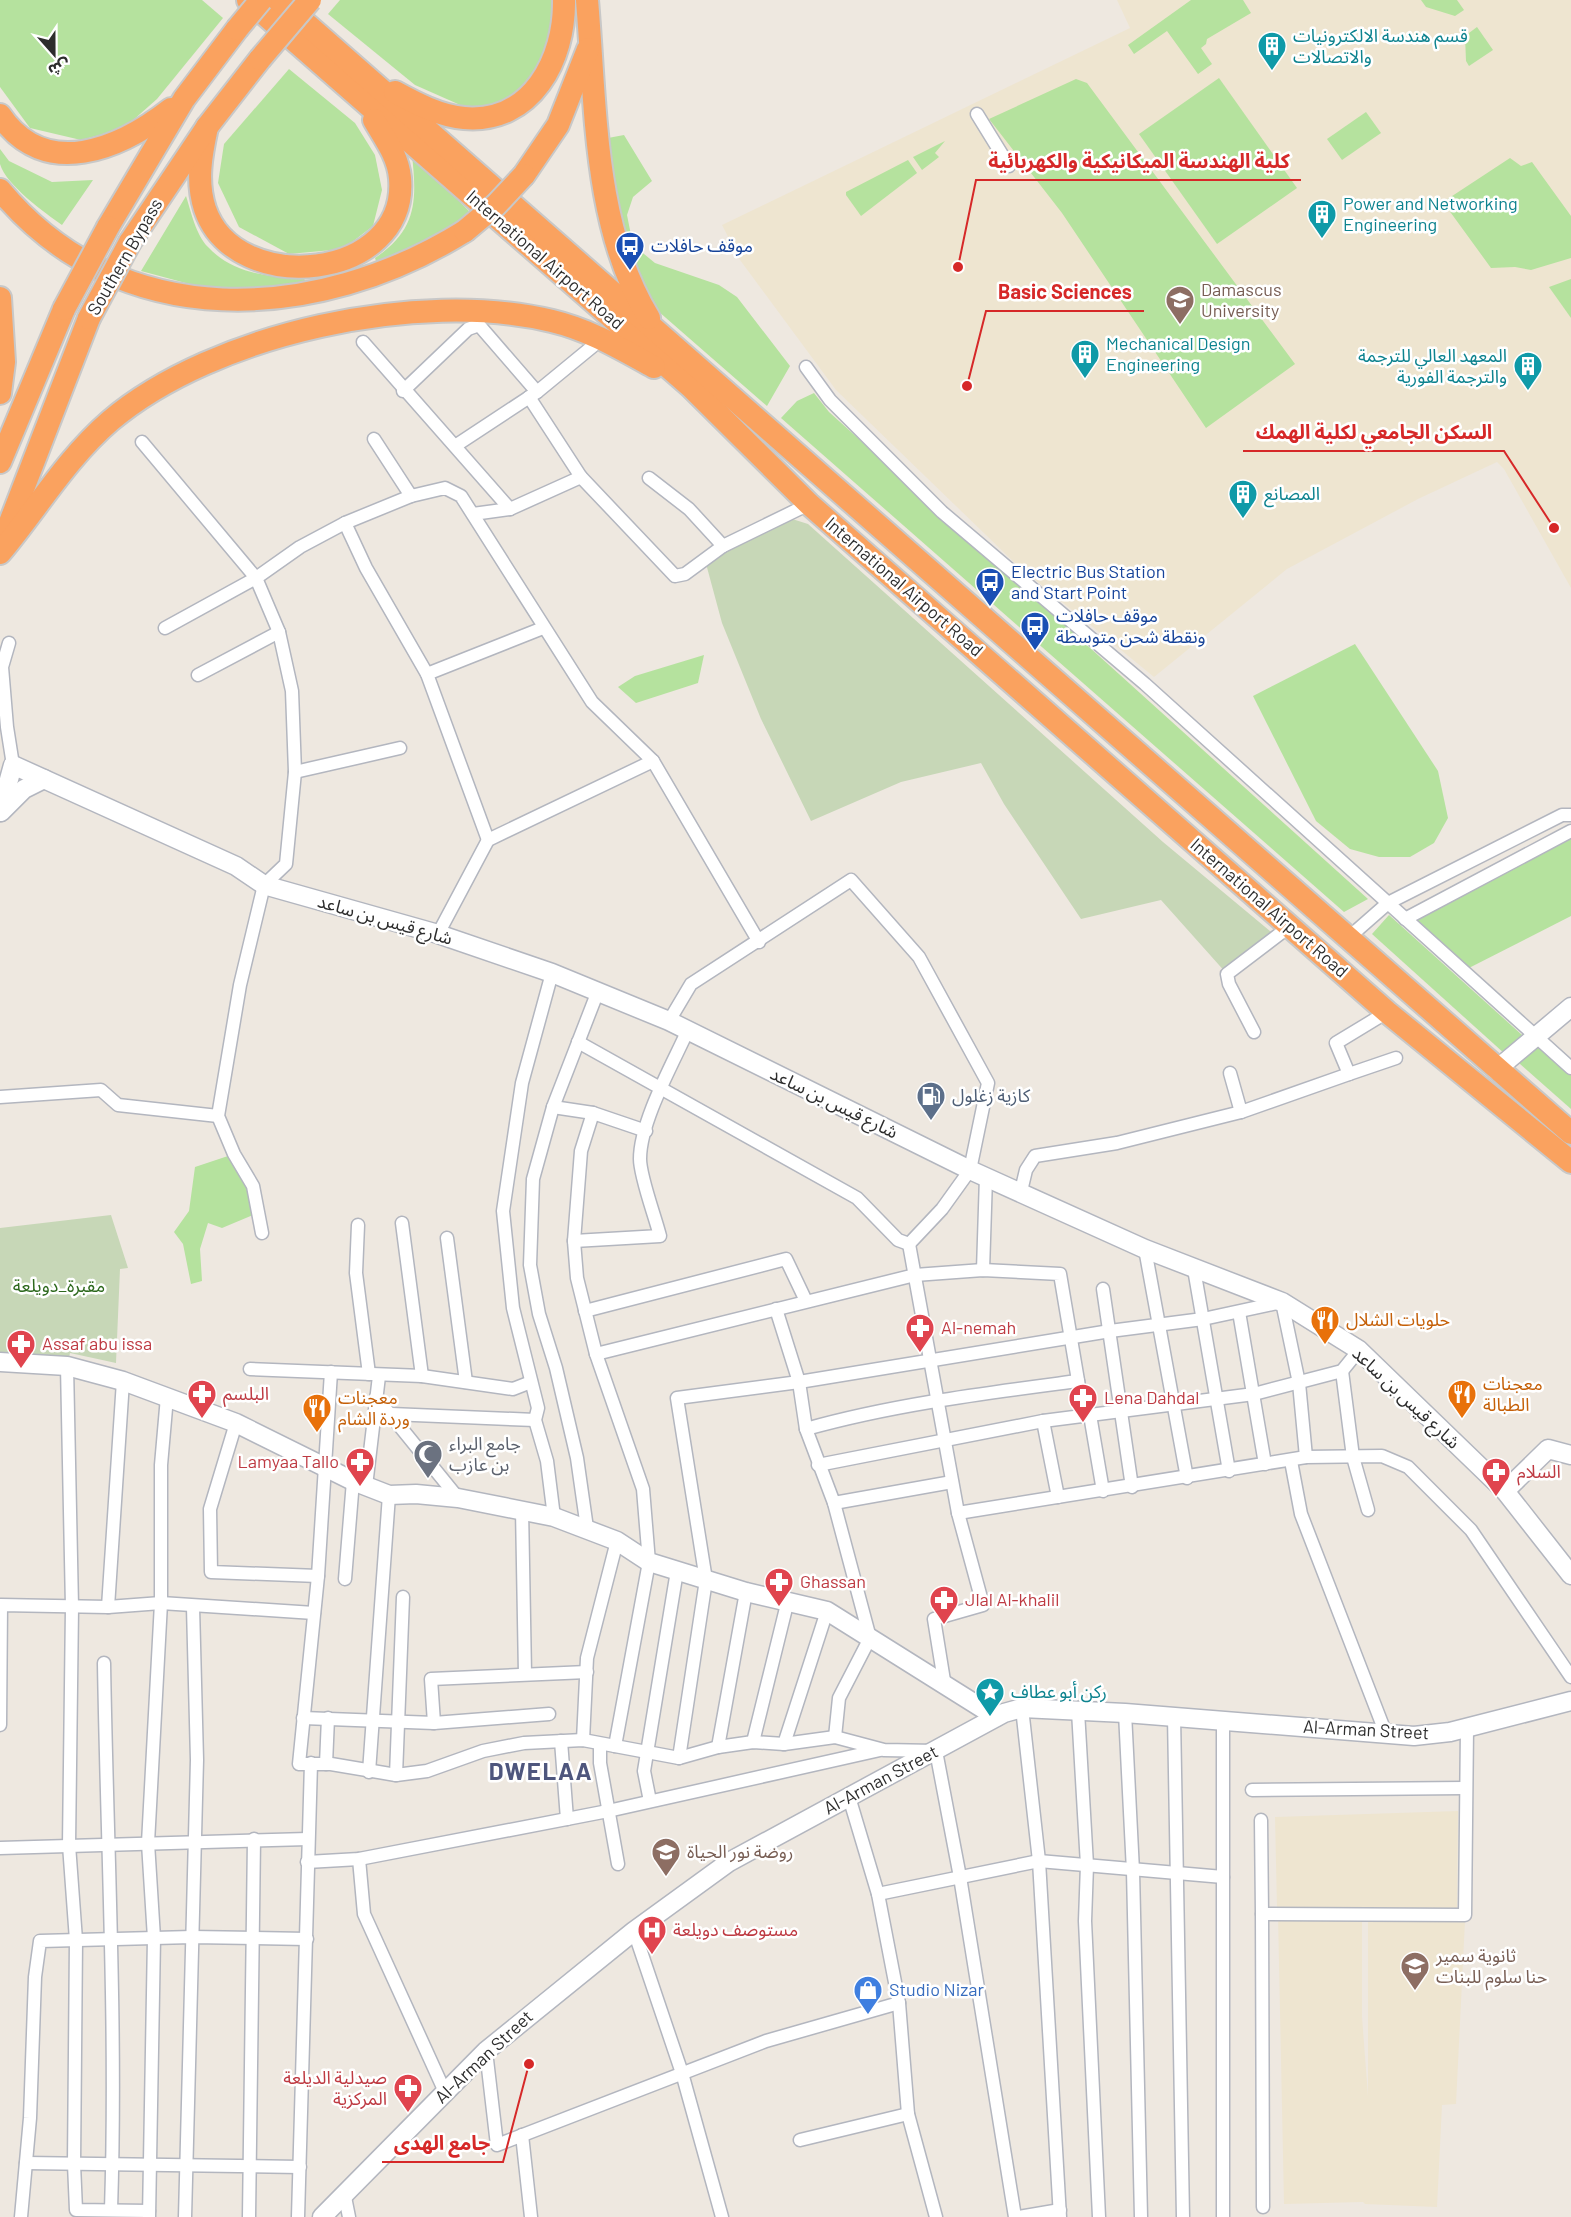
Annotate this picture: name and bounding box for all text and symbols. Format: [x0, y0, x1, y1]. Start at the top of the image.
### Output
north arrow [24, 24, 84, 84]
place label: قسم هندسة الالكترونيات والاتصالات [1293, 24, 1468, 67]
building icon: قسم هندسة الالكترونيات والاتصالات [1256, 30, 1288, 72]
text: ش [45, 55, 73, 81]
callout: كلية الهندسة الميكانيكية والكهربائية [976, 142, 1301, 180]
text: كلية الهندسة الميكانيكية والكهربائية [988, 148, 1291, 173]
street label: International Airport Road [462, 185, 629, 334]
place label: Power and Networking Engineering [1343, 192, 1518, 235]
street label: Southern Bypass [82, 194, 166, 319]
building icon: Power and Networking Engineering [1306, 198, 1338, 240]
bus stop icon: موقف حافلات [614, 230, 646, 272]
place label: موقف حافلات [651, 234, 753, 257]
callout: Basic Sciences [986, 273, 1144, 311]
place label: Damascus University [1201, 278, 1282, 321]
text: Basic Sciences [998, 279, 1132, 303]
school or university icon: Damascus University [1164, 284, 1196, 326]
place label: Mechanical Design Engineering [1106, 332, 1250, 375]
building icon: Mechanical Design Engineering [1069, 338, 1101, 380]
place label: المعهد العالي للترجمة والترجمة الفورية [1358, 344, 1507, 388]
building icon: المعهد العالي للترجمة والترجمة الفورية [1512, 350, 1544, 392]
callout: السكن الجامعي لكلية الهمك [1243, 413, 1504, 451]
text: السكن الجامعي لكلية الهمك [1256, 419, 1492, 449]
building icon: المصانع [1227, 478, 1259, 520]
place label: المصانع [1264, 482, 1320, 508]
street label: International Airport Road [821, 512, 988, 661]
place label: Electric Bus Station and Start Point [1011, 560, 1165, 603]
bus stop icon: Electric Bus Station and Start Point [974, 566, 1006, 608]
place label: موقف حافلات ونقطة شحن متوسطة [1056, 604, 1206, 648]
bus stop icon: موقف حافلات ونقطة شحن متوسطة [1019, 610, 1051, 652]
street label: International Airport Road [1186, 833, 1353, 982]
street label: شارع قيس بن ساعد [314, 889, 455, 953]
street label: شارع قيس بن ساعد [765, 1062, 902, 1146]
fuel station icon: كازية زغلول [915, 1080, 947, 1122]
place label: كازية زغلول [952, 1084, 1031, 1107]
park label: مقبرة_دويلعة [13, 1274, 105, 1297]
restaurant icon: حلويات الشلال [1309, 1304, 1341, 1346]
place label: حلويات الشلال [1346, 1308, 1450, 1331]
pharmacy icon: Al-nemah [904, 1312, 936, 1354]
place label: Al-nemah [941, 1316, 1016, 1338]
pharmacy icon: Assaf abu issa [5, 1328, 37, 1370]
place label: Assaf abu issa [42, 1332, 152, 1354]
street label: شارع قيس بن ساعد [1345, 1342, 1465, 1456]
place label: معجنات الطبالة [1483, 1372, 1543, 1415]
pharmacy icon: البلسم [186, 1378, 218, 1420]
restaurant icon: معجنات الطبالة [1446, 1378, 1478, 1420]
place label: البلسم [223, 1382, 269, 1407]
pharmacy icon: Lena Dahdal [1067, 1382, 1099, 1424]
place label: معجنات وردة الشام [338, 1386, 410, 1433]
place label: Lena Dahdal [1104, 1386, 1199, 1408]
restaurant icon: معجنات وردة الشام [301, 1392, 333, 1434]
place label: جامع البراء بن عازب [449, 1432, 521, 1476]
mosque icon: جامع البراء بن عازب [412, 1438, 444, 1480]
pharmacy icon: Lamyaa Tallo [344, 1446, 376, 1488]
place label: Lamyaa Tallo [237, 1450, 339, 1472]
pharmacy icon: السلام [1480, 1456, 1512, 1498]
place label: السلام [1517, 1460, 1561, 1486]
pharmacy icon: Ghassan [763, 1566, 795, 1608]
place label: Ghassan [800, 1570, 866, 1592]
pharmacy icon: Jlal Al-khalil [928, 1584, 960, 1626]
place label: Jlal Al-khalil [965, 1588, 1059, 1610]
place icon: ركن أبو عطاف [974, 1676, 1006, 1718]
place label: ركن أبو عطاف [1011, 1680, 1107, 1703]
street label: Al-Arman Street [1302, 1715, 1430, 1743]
street label: Al-Arman Street [820, 1740, 941, 1818]
district label: DWELAA [489, 1756, 593, 1785]
school or university icon: روضة نور الحياة [650, 1836, 682, 1878]
place label: روضة نور الحياة [687, 1840, 793, 1863]
hospital icon: مستوصف دويلعة [636, 1914, 668, 1956]
place label: مستوصف دويلعة [673, 1918, 798, 1941]
place label: ثانوية سمير حنا سلوم للبنات [1435, 1944, 1547, 1991]
school or university icon: ثانوية سمير حنا سلوم للبنات [1399, 1950, 1431, 1992]
shop icon: Studio Nizar [852, 1974, 884, 2016]
place label: Studio Nizar [889, 1978, 985, 2000]
street label: Al-Arman Street [430, 2005, 537, 2107]
place label: صيدلية الديلعة المركزية [283, 2066, 387, 2110]
pharmacy icon: صيدلية الديلعة المركزية [392, 2072, 424, 2114]
callout: جامع الهدى [382, 2124, 503, 2162]
text: جامع الهدى [394, 2130, 491, 2158]

